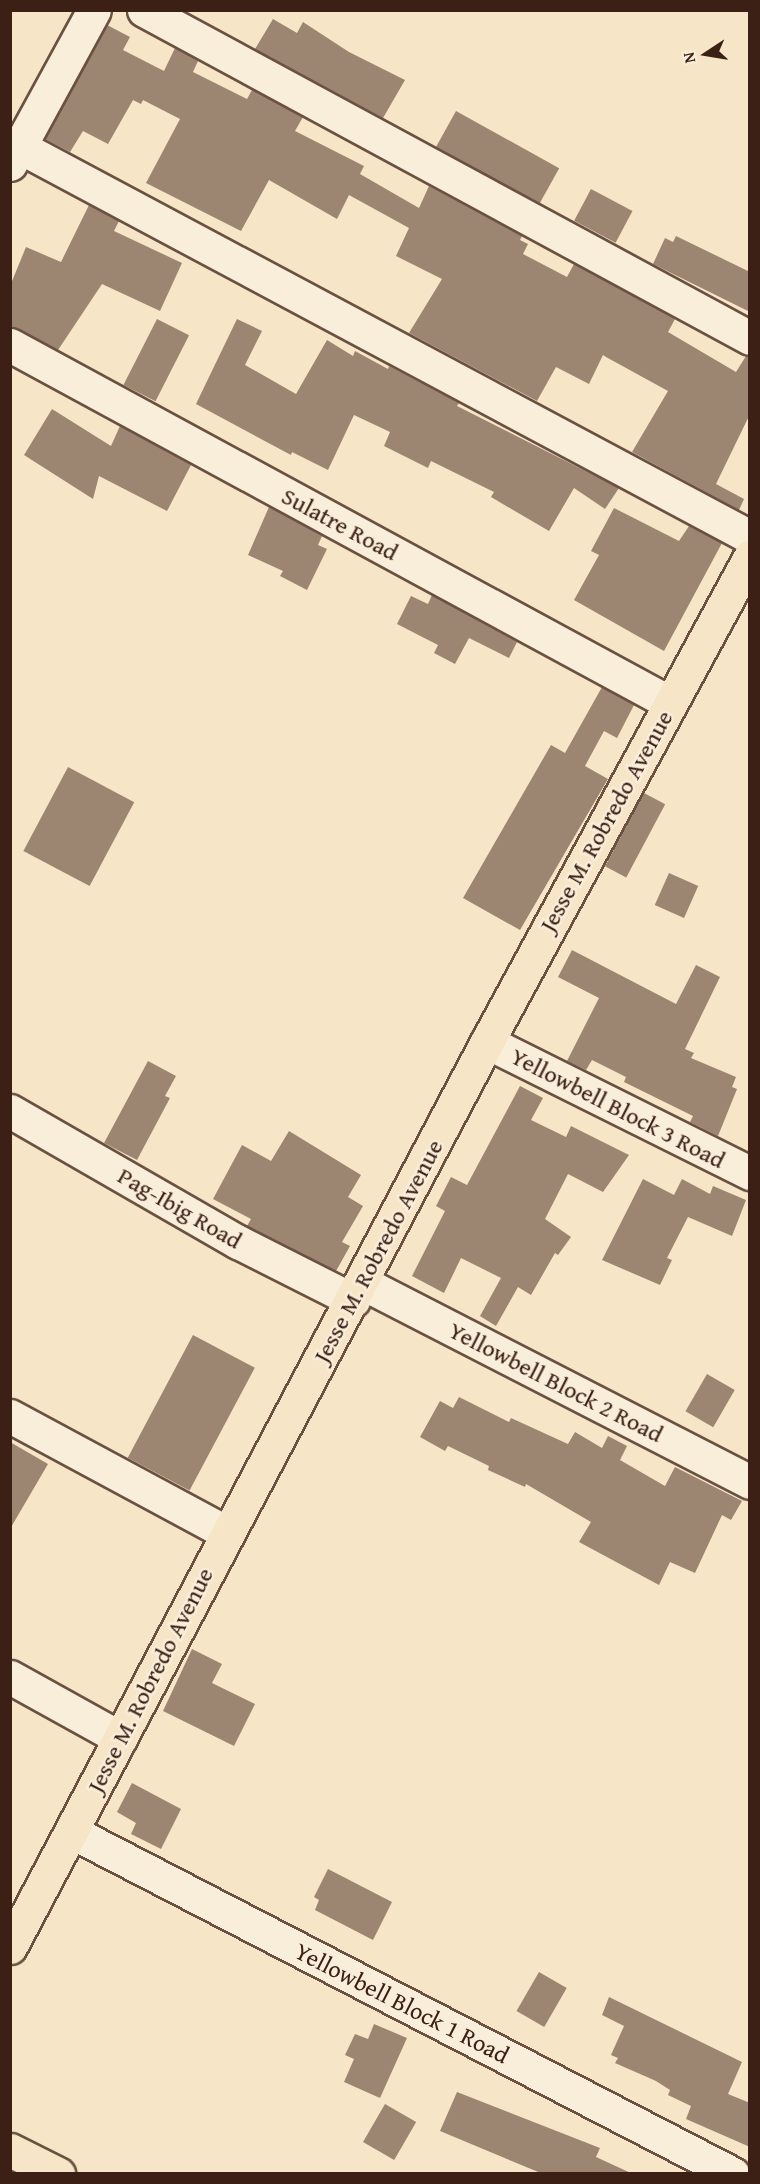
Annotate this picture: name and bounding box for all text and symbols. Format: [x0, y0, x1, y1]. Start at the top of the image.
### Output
north arrow [676, 24, 736, 84]
text: N [676, 50, 701, 65]
street label: Sulatre Road [277, 481, 403, 567]
street label: Jesse M. Robredo Avenue [533, 705, 679, 937]
street label: Yellowbell Block 3 Road [506, 1041, 730, 1175]
street label: Jesse M. Robredo Avenue [307, 1135, 449, 1367]
street label: Pag-Ibig Road [113, 1161, 247, 1255]
street label: Yellowbell Block 2 Road [444, 1315, 668, 1449]
street label: Jesse M. Robredo Avenue [81, 1563, 219, 1797]
street label: Yellowbell Block 1 Road [290, 1936, 514, 2070]

